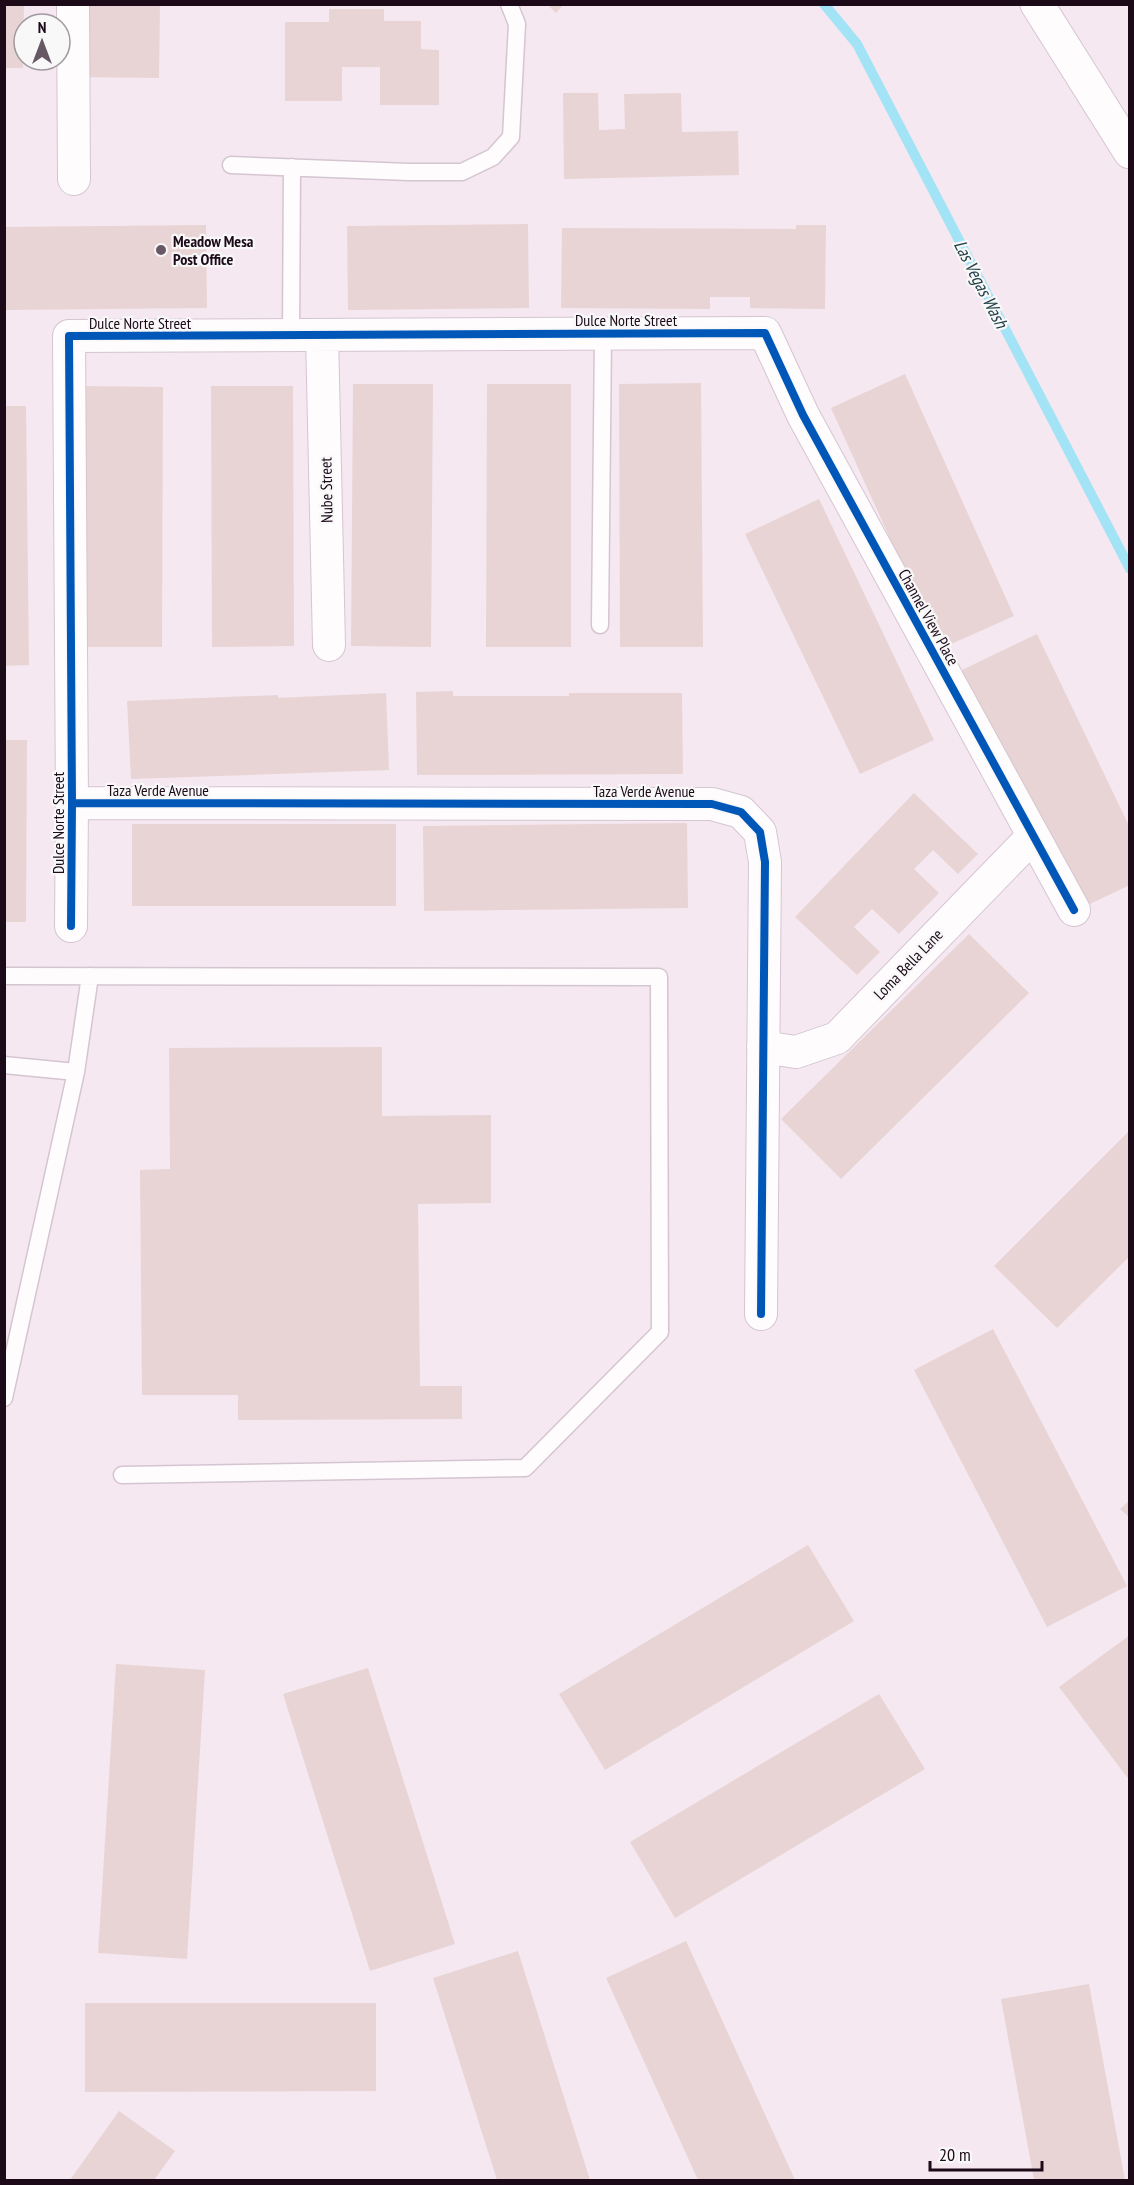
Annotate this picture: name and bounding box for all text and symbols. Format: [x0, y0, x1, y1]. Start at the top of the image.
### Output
north arrow [12, 12, 72, 72]
text: N [38, 17, 46, 37]
place label: Meadow Mesa Post Office [173, 231, 254, 269]
water label: Las Vegas Wash [949, 236, 1014, 333]
marker: Meadow Mesa Post Office [154, 243, 168, 257]
street label: Dulce Norte Street [575, 310, 678, 330]
street label: Dulce Norte Street [89, 313, 192, 333]
street label: Nube Street [315, 456, 337, 523]
street label: Channel View Place [894, 565, 964, 669]
street label: Dulce Norte Street [48, 771, 68, 874]
street label: Taza Verde Avenue [107, 780, 209, 800]
street label: Taza Verde Avenue [593, 781, 695, 801]
street label: Loma Bella Lane [869, 924, 947, 1004]
scale bar [930, 2134, 1042, 2172]
text: 20 m [939, 2143, 971, 2166]

